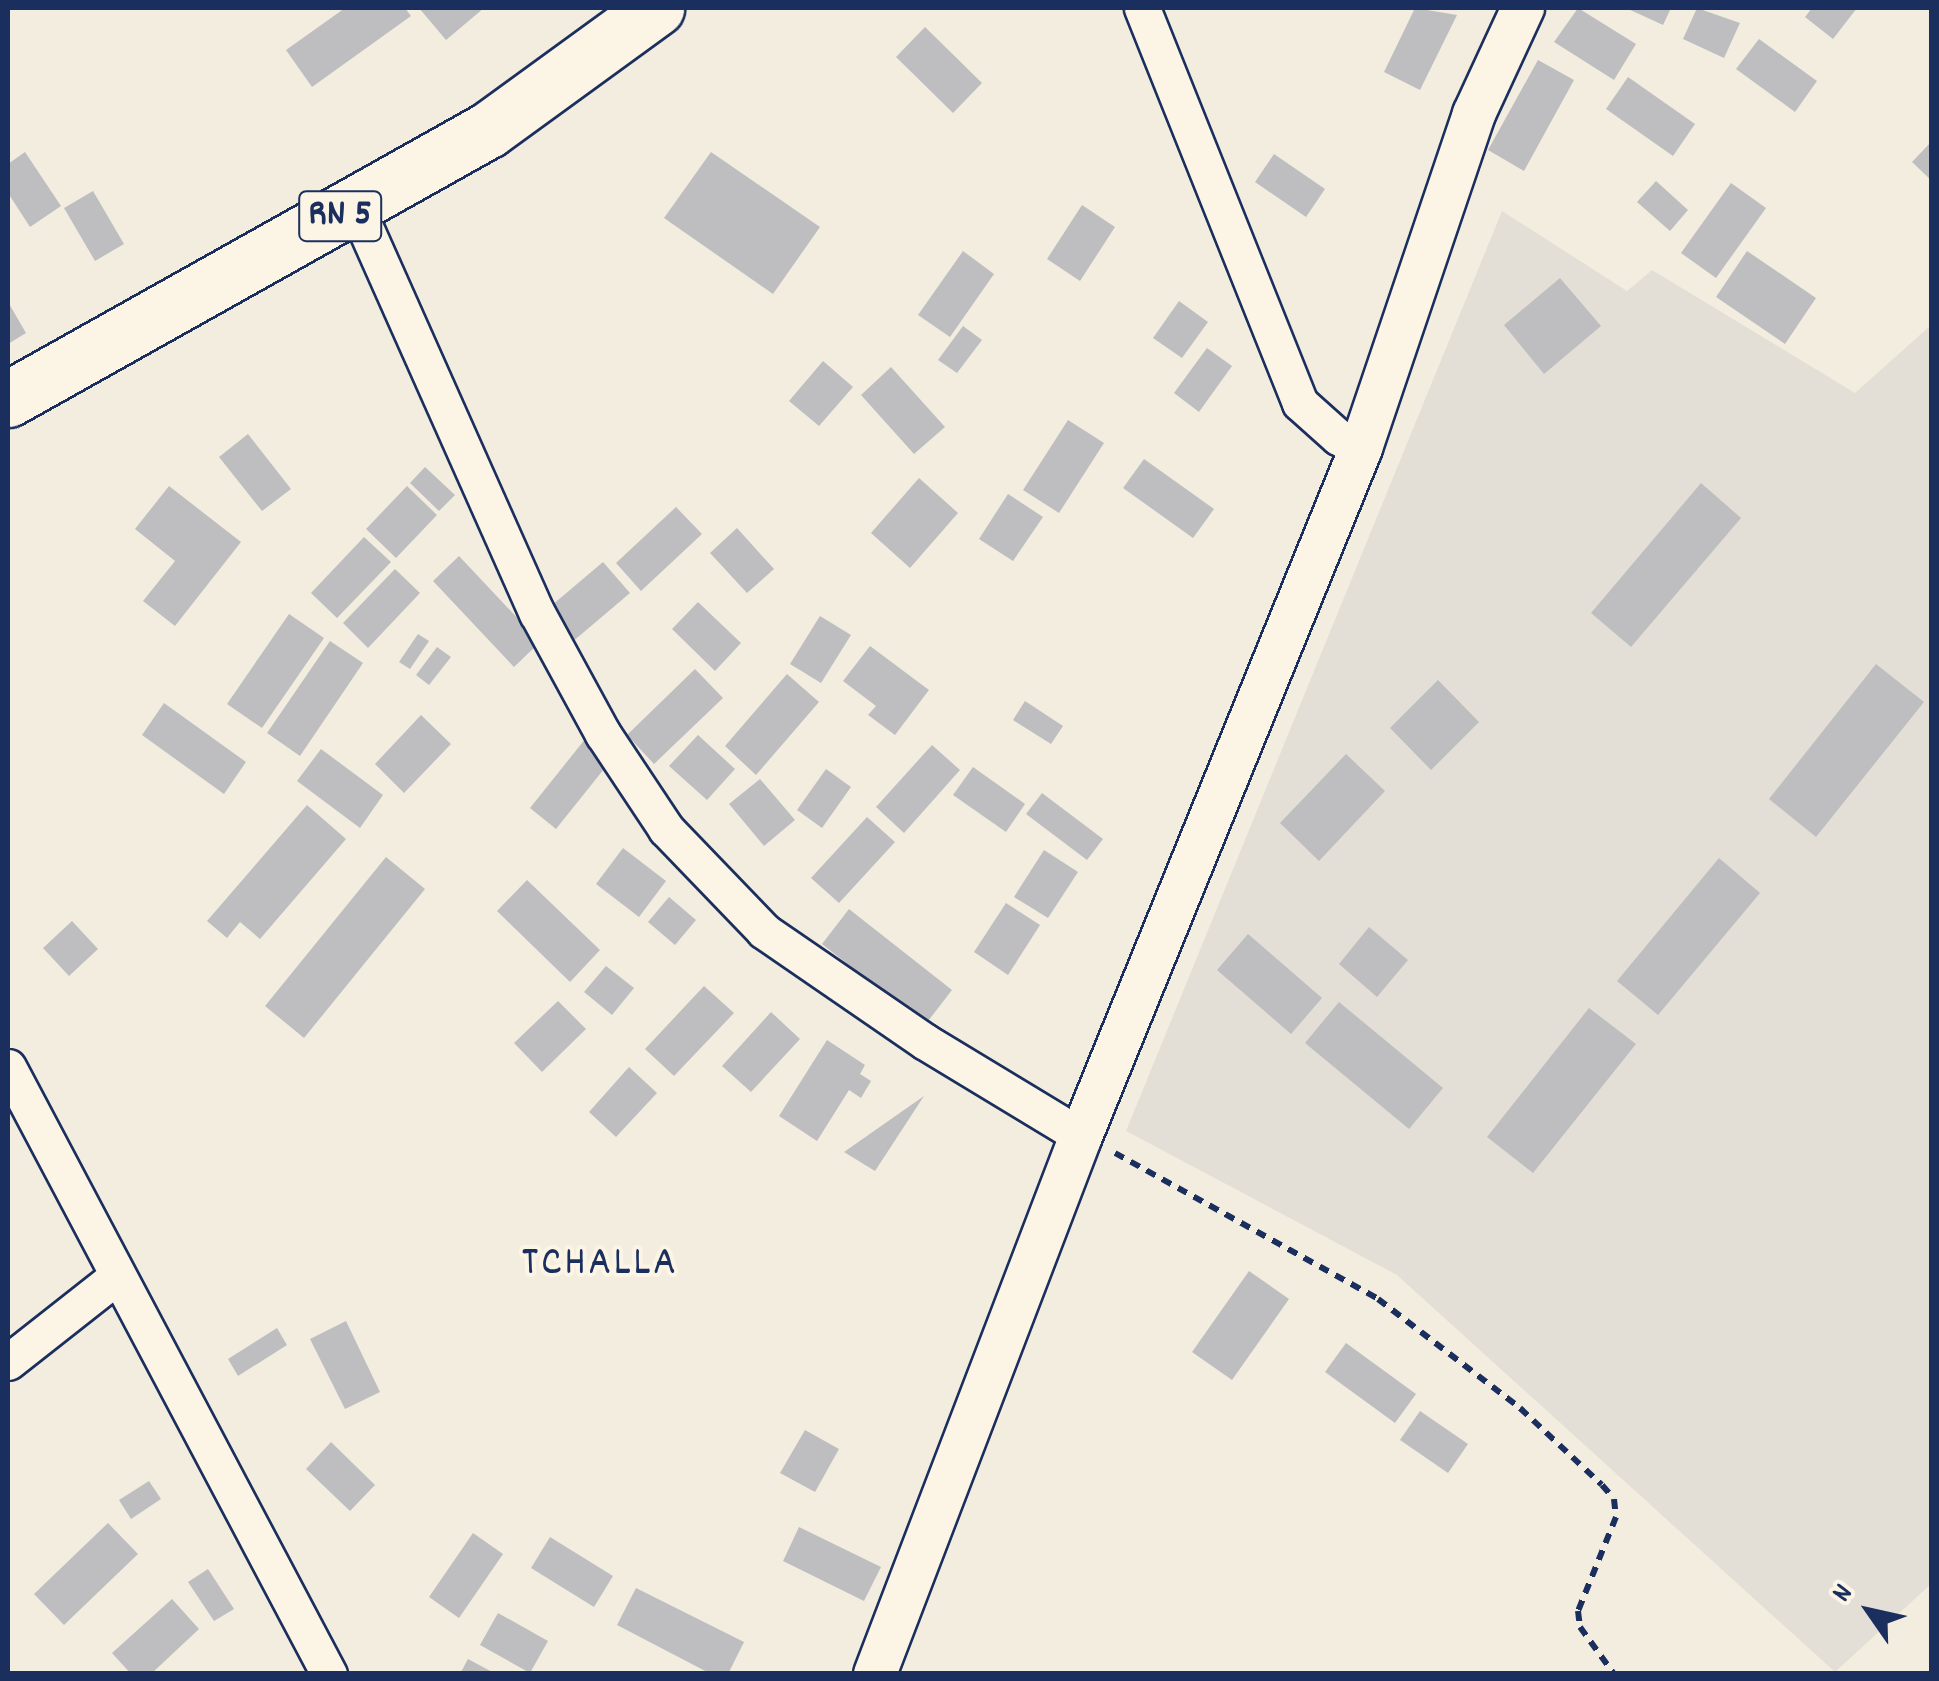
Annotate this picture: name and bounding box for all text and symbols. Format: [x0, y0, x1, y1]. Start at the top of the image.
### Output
road number: RN 5 [298, 183, 382, 249]
district label: TCHALLA [522, 1240, 678, 1290]
north arrow [1819, 1561, 1919, 1661]
text: N [1824, 1577, 1865, 1611]

